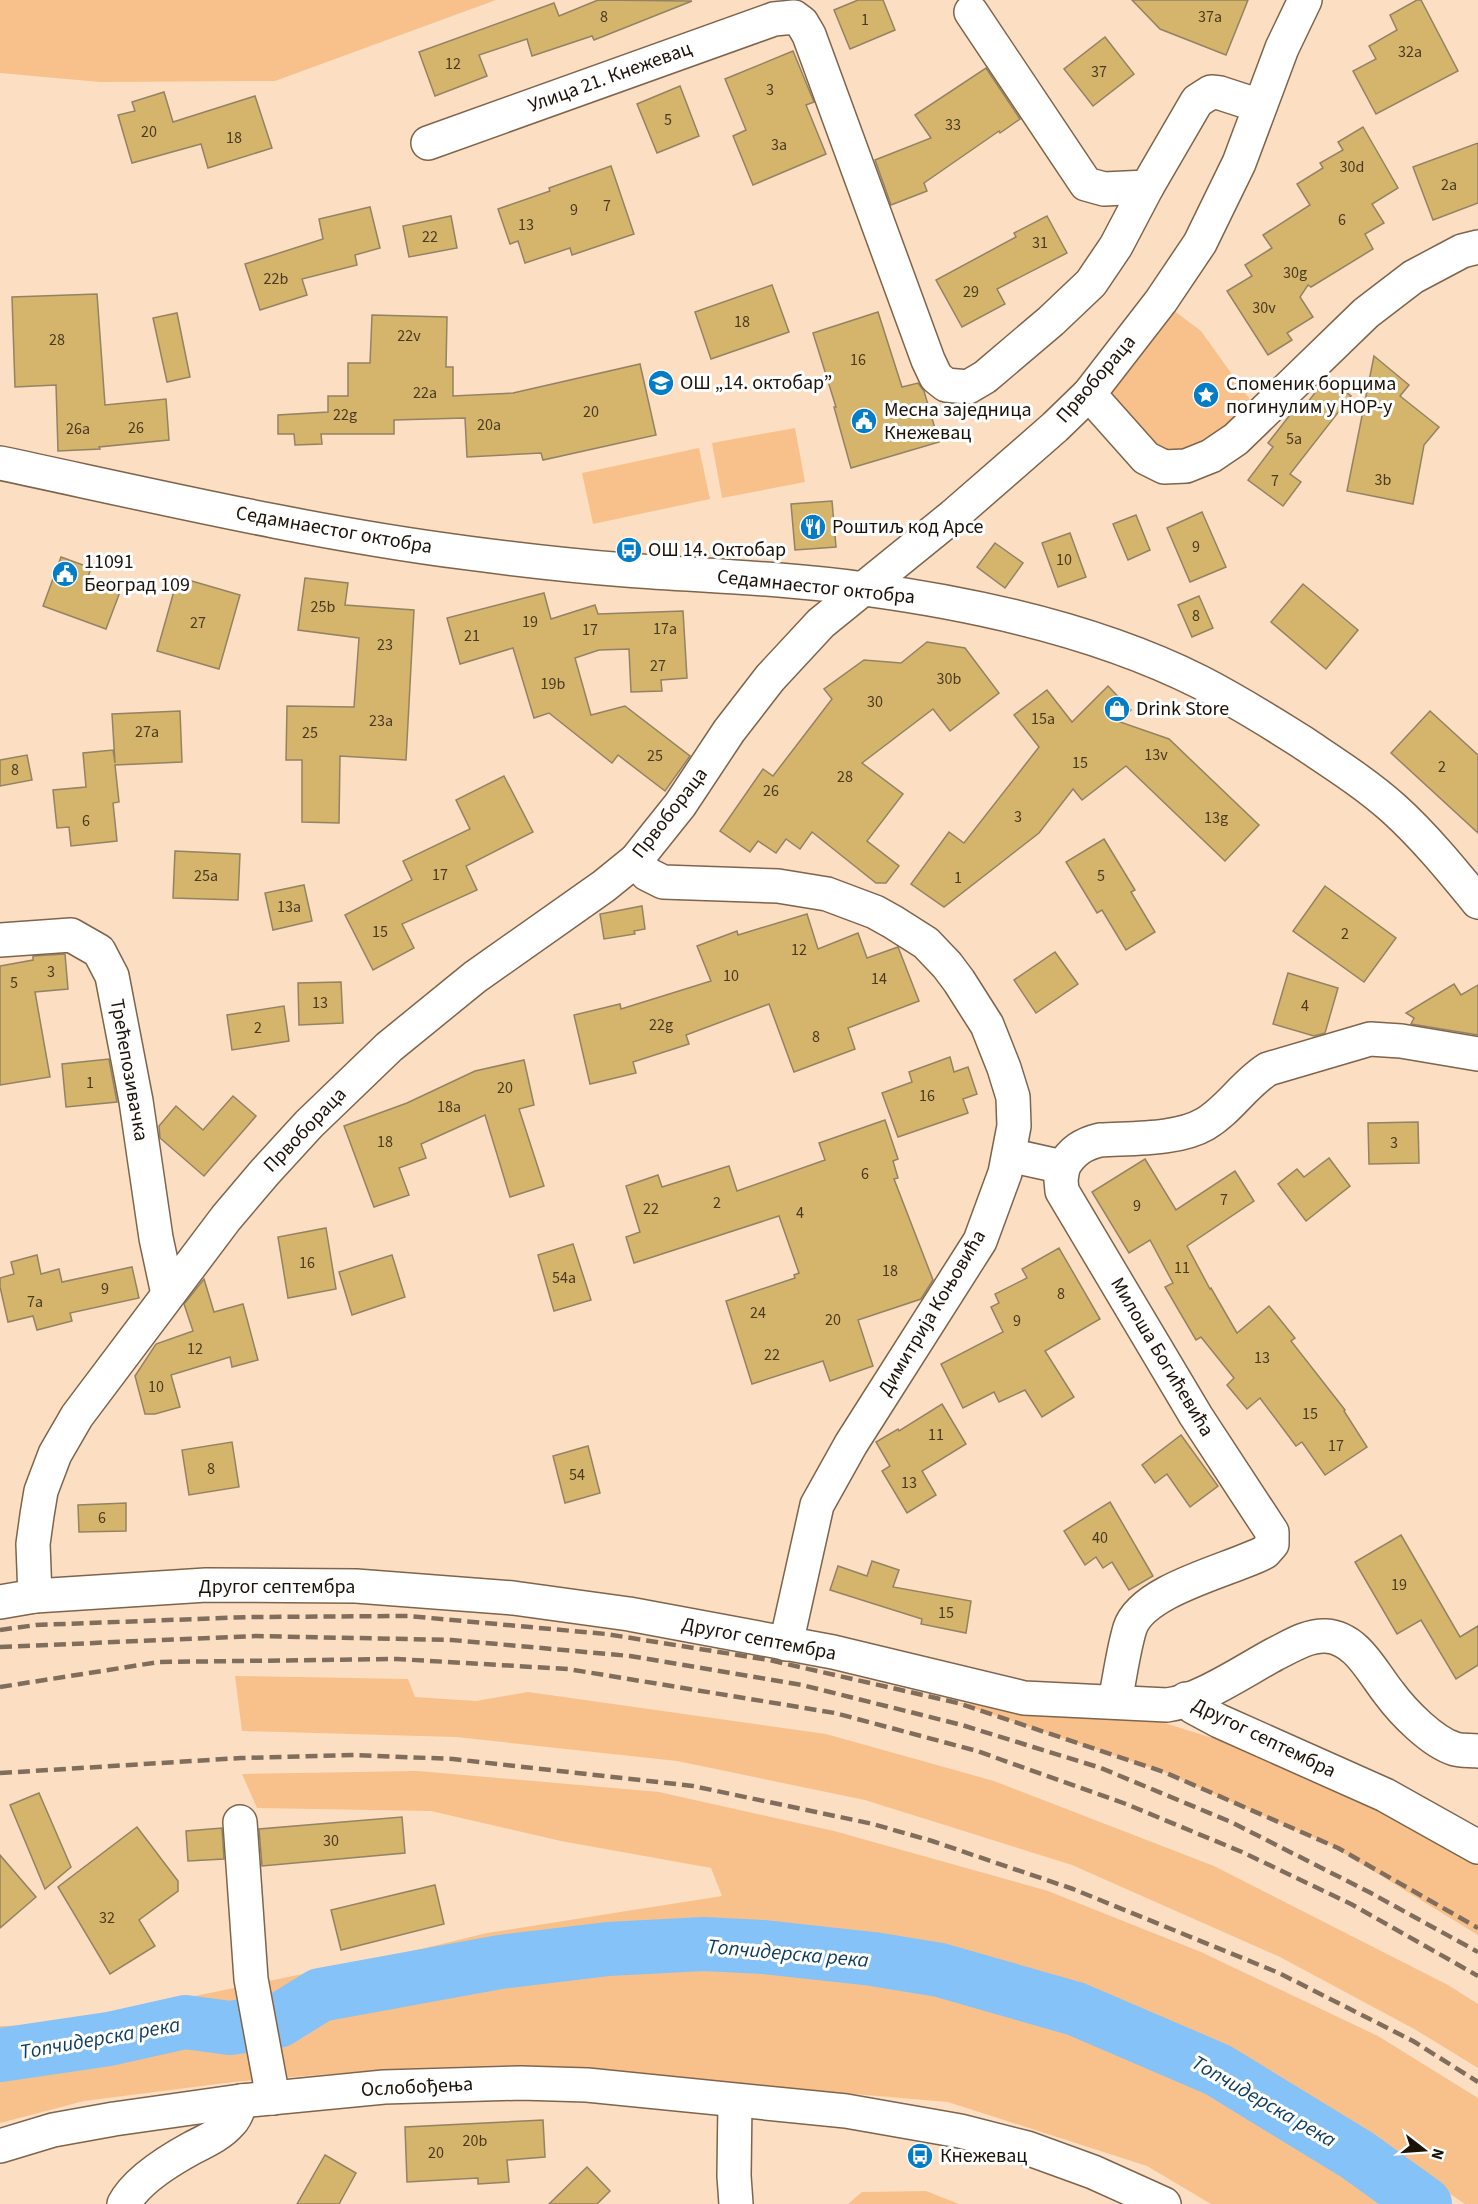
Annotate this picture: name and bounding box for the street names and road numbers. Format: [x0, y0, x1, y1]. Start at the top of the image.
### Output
street label: Улица 21. Кнежевац [524, 34, 696, 120]
street label: Првобораца [1050, 329, 1142, 429]
street label: Седамнаестог октобра [234, 499, 434, 561]
street label: Седамнаестог октобра [716, 563, 916, 611]
street label: Првобораца [625, 761, 715, 865]
street label: Трећепозивачка [103, 997, 155, 1143]
street label: Првобораца [257, 1081, 353, 1179]
street label: Димитрија Коњовића [871, 1225, 993, 1401]
street label: Милоша Богићевића [1103, 1272, 1221, 1442]
street label: Другог септембра [199, 1573, 355, 1601]
street label: Другог септембра [679, 1610, 839, 1668]
street label: Другог септембра [1187, 1691, 1341, 1785]
street label: Ослобођења [360, 2070, 474, 2104]

